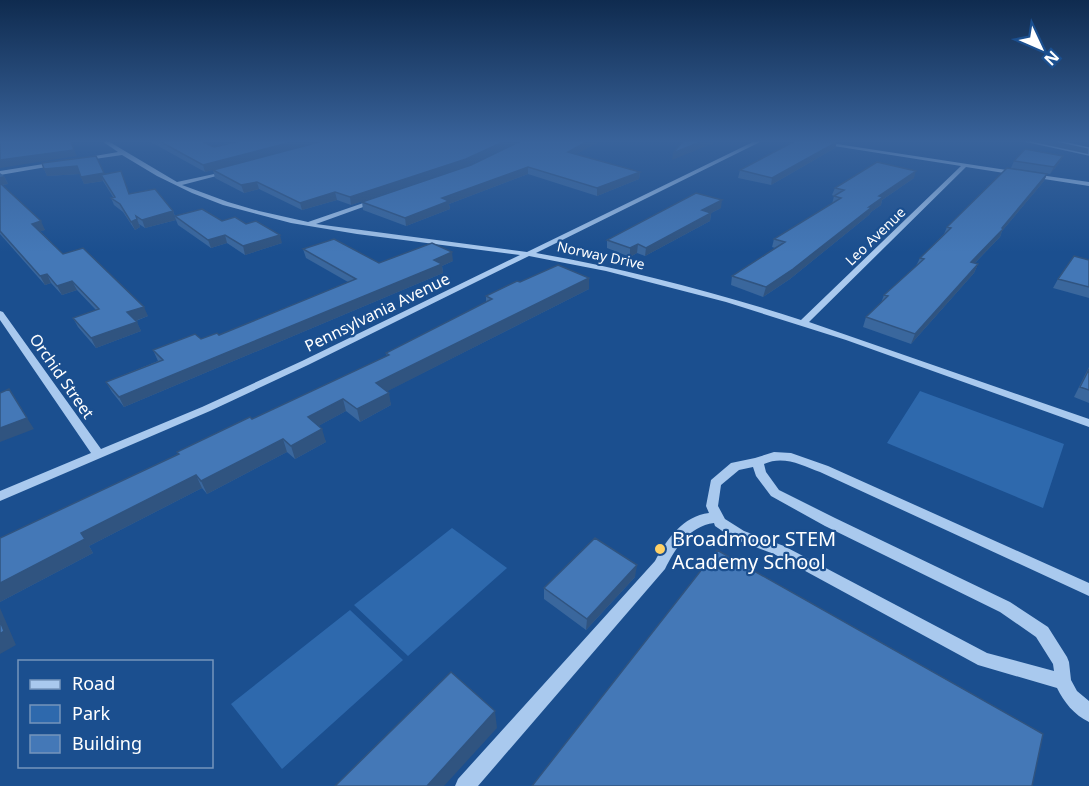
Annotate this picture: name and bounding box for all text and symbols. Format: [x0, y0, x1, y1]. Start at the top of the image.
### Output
north arrow [1011, 18, 1071, 78]
text: N [1039, 46, 1064, 71]
street label: Leo Avenue [841, 203, 909, 269]
street label: Norway Drive [555, 236, 647, 274]
street label: Pennsylvania Avenue [301, 267, 453, 357]
street label: Orchid Street [25, 329, 100, 423]
place label: Broadmoor STEM Academy School [672, 525, 836, 575]
marker: Broadmoor STEM Academy School [653, 542, 667, 556]
legend [18, 660, 213, 768]
text: Road [72, 671, 115, 695]
text: Park [72, 701, 110, 725]
text: Building [72, 731, 142, 755]

